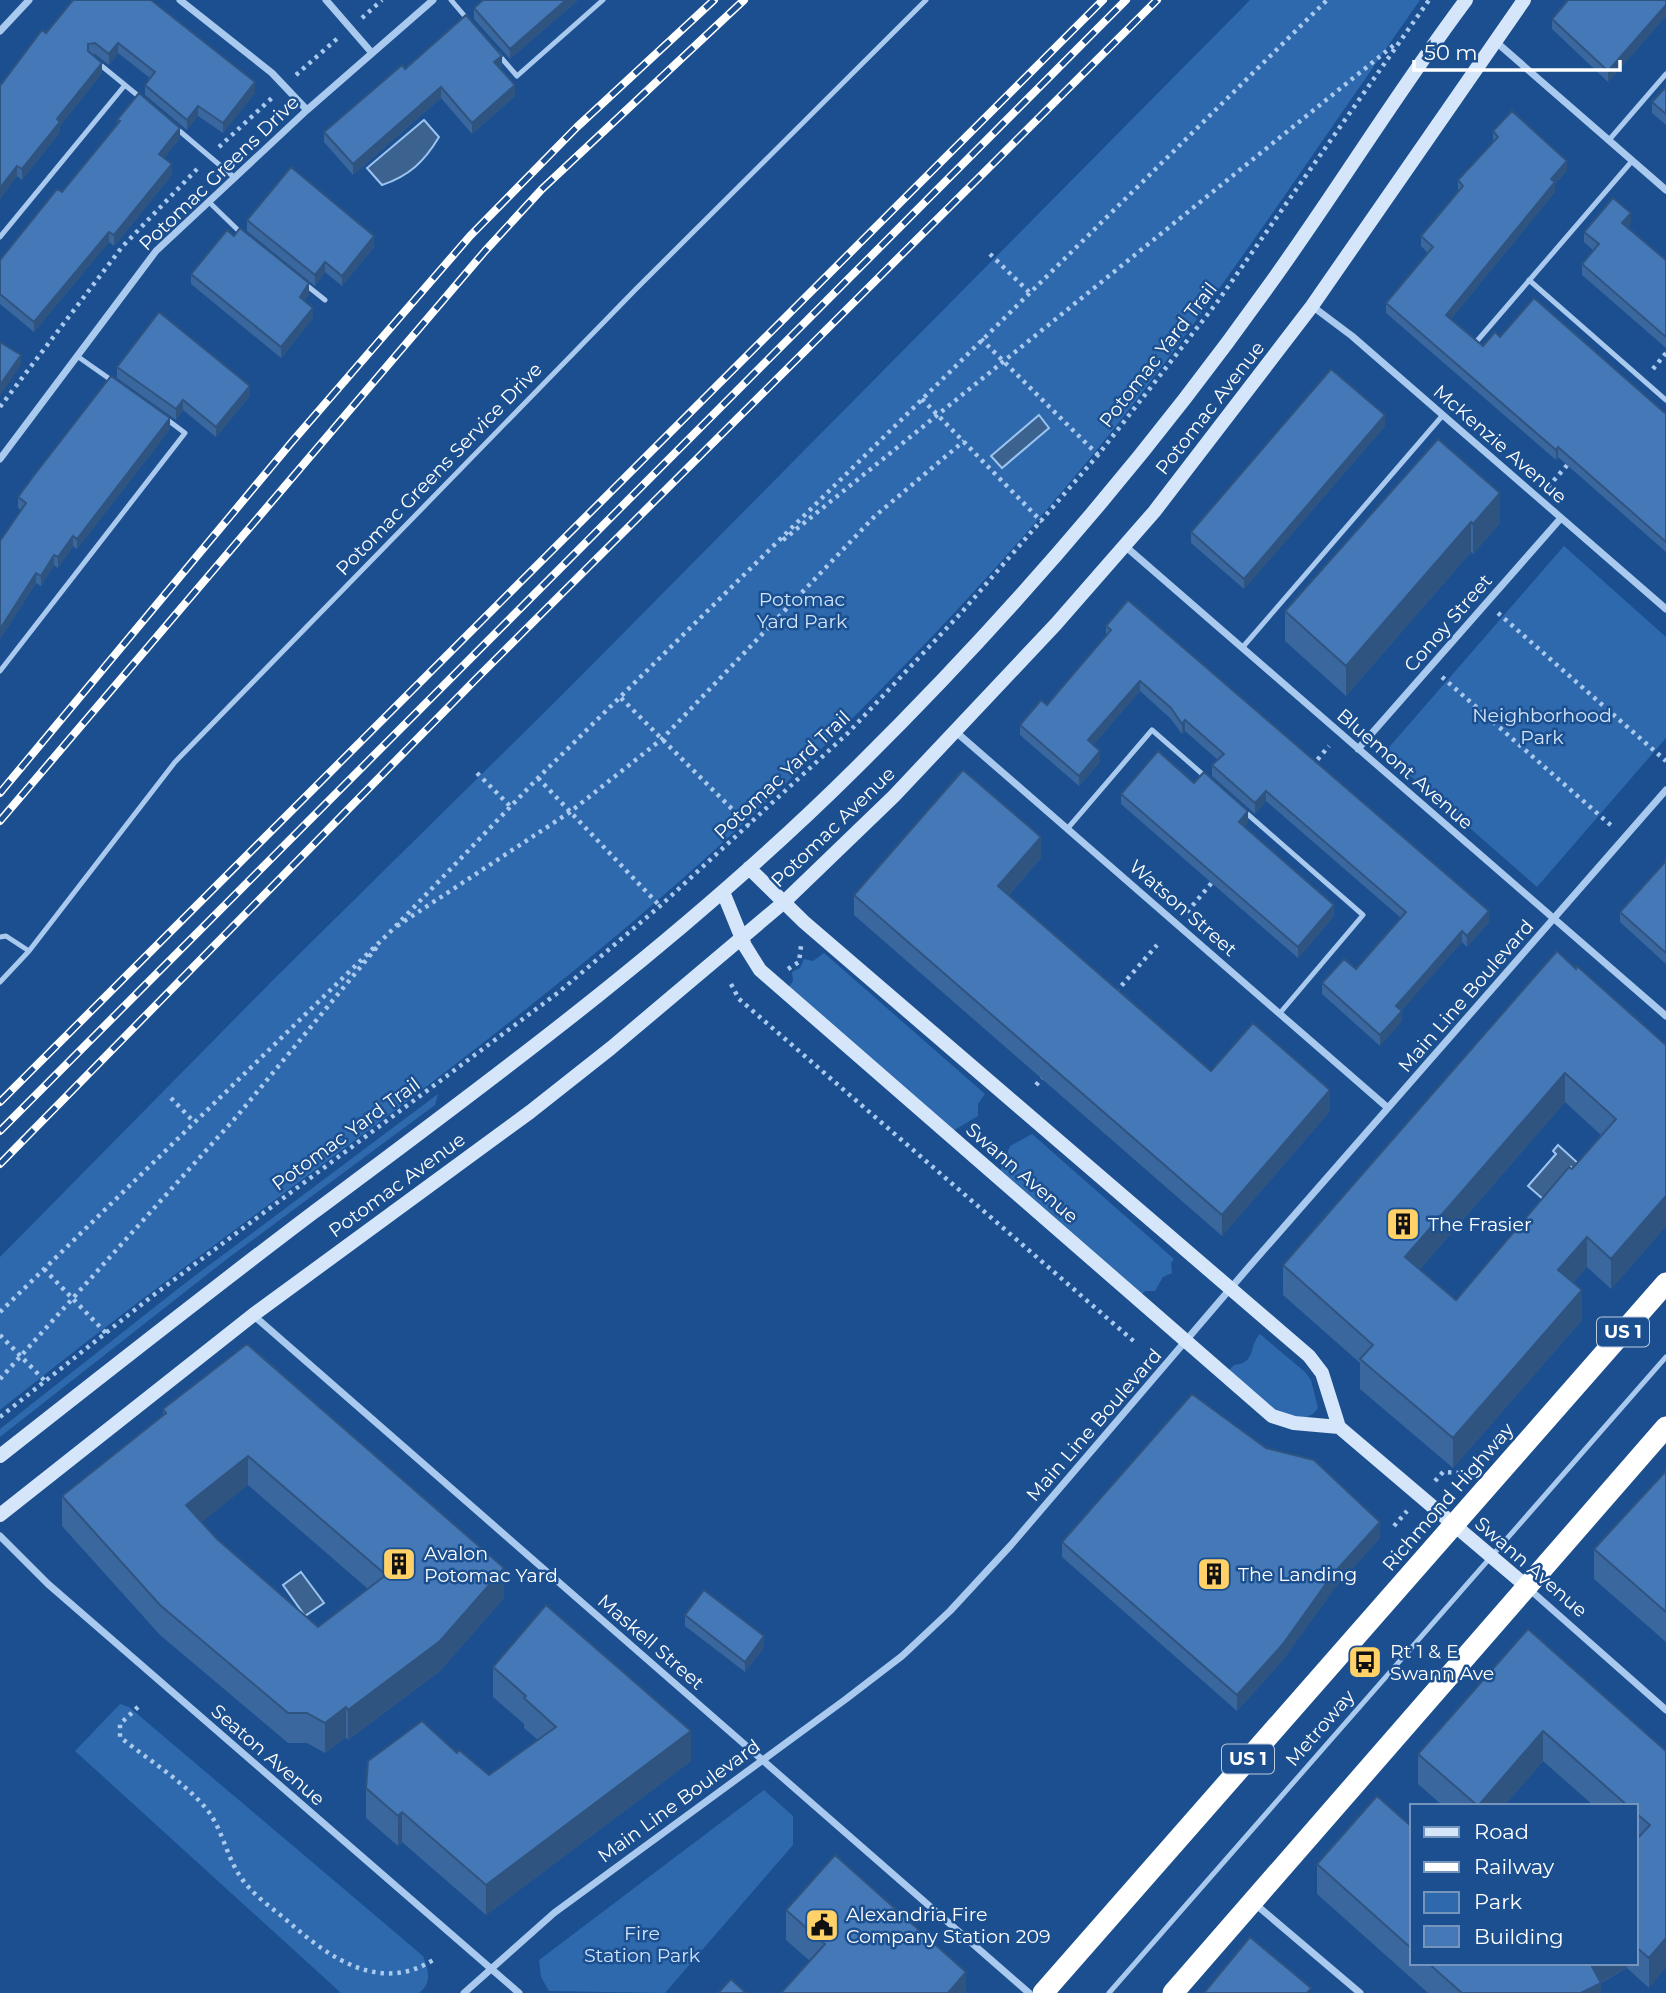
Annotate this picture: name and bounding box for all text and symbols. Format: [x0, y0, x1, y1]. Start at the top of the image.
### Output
scale bar [1414, 28, 1620, 72]
text: 50 m [1424, 40, 1478, 65]
street label: Potomac Greens Drive [134, 91, 304, 255]
street label: Potomac Yard Trail [1094, 278, 1222, 432]
street label: Potomac Avenue [1151, 337, 1269, 479]
street label: Potomac Greens Service Drive [331, 358, 547, 580]
street label: McKenzie Avenue [1429, 380, 1571, 508]
street label: Conoy Street [1399, 569, 1497, 677]
park label: Potomac Yard Park [757, 588, 848, 633]
street label: Bluemont Avenue [1332, 704, 1478, 834]
park label: Neighborhood Park [1472, 704, 1612, 749]
street label: Potomac Yard Trail [709, 706, 855, 844]
street label: Potomac Avenue [766, 762, 900, 892]
street label: Watson Street [1124, 855, 1242, 961]
street label: Main Line Boulevard [1393, 915, 1539, 1077]
street label: Potomac Yard Trail [267, 1072, 425, 1196]
street label: Swann Avenue [961, 1118, 1083, 1228]
street label: Potomac Avenue [324, 1128, 470, 1242]
building icon: The Frasier [1384, 1205, 1422, 1243]
place label: The Frasier [1428, 1213, 1532, 1236]
road number: US 1 [1597, 1317, 1649, 1346]
street label: Main Line Boulevard [1021, 1344, 1167, 1506]
street label: Richmond Highway [1377, 1418, 1519, 1576]
street label: Swann Avenue [1470, 1512, 1592, 1622]
place label: Avalon Potomac Yard [424, 1542, 558, 1587]
building icon: Avalon Potomac Yard [380, 1545, 418, 1583]
building icon: The Landing [1195, 1555, 1233, 1593]
place label: The Landing [1238, 1563, 1357, 1586]
street label: Maskell Street [593, 1589, 709, 1695]
place label: Rt 1 & E Swann Ave [1390, 1640, 1494, 1685]
bus stop icon: Rt 1 & E Swann Ave [1346, 1643, 1384, 1681]
street label: Metroway [1281, 1685, 1360, 1771]
street label: Seaton Avenue [207, 1699, 329, 1811]
street label: Main Line Boulevard [593, 1734, 765, 1868]
road number: US 1 [1222, 1744, 1274, 1774]
legend [1410, 1804, 1638, 1965]
text: Road [1474, 1819, 1529, 1844]
text: Railway [1474, 1854, 1555, 1879]
text: Park [1474, 1889, 1522, 1914]
place label: Alexandria Fire Company Station 209 [846, 1903, 1051, 1948]
public building icon: Alexandria Fire Company Station 209 [803, 1906, 841, 1944]
park label: Fire Station Park [584, 1922, 701, 1967]
text: Building [1474, 1924, 1564, 1949]

